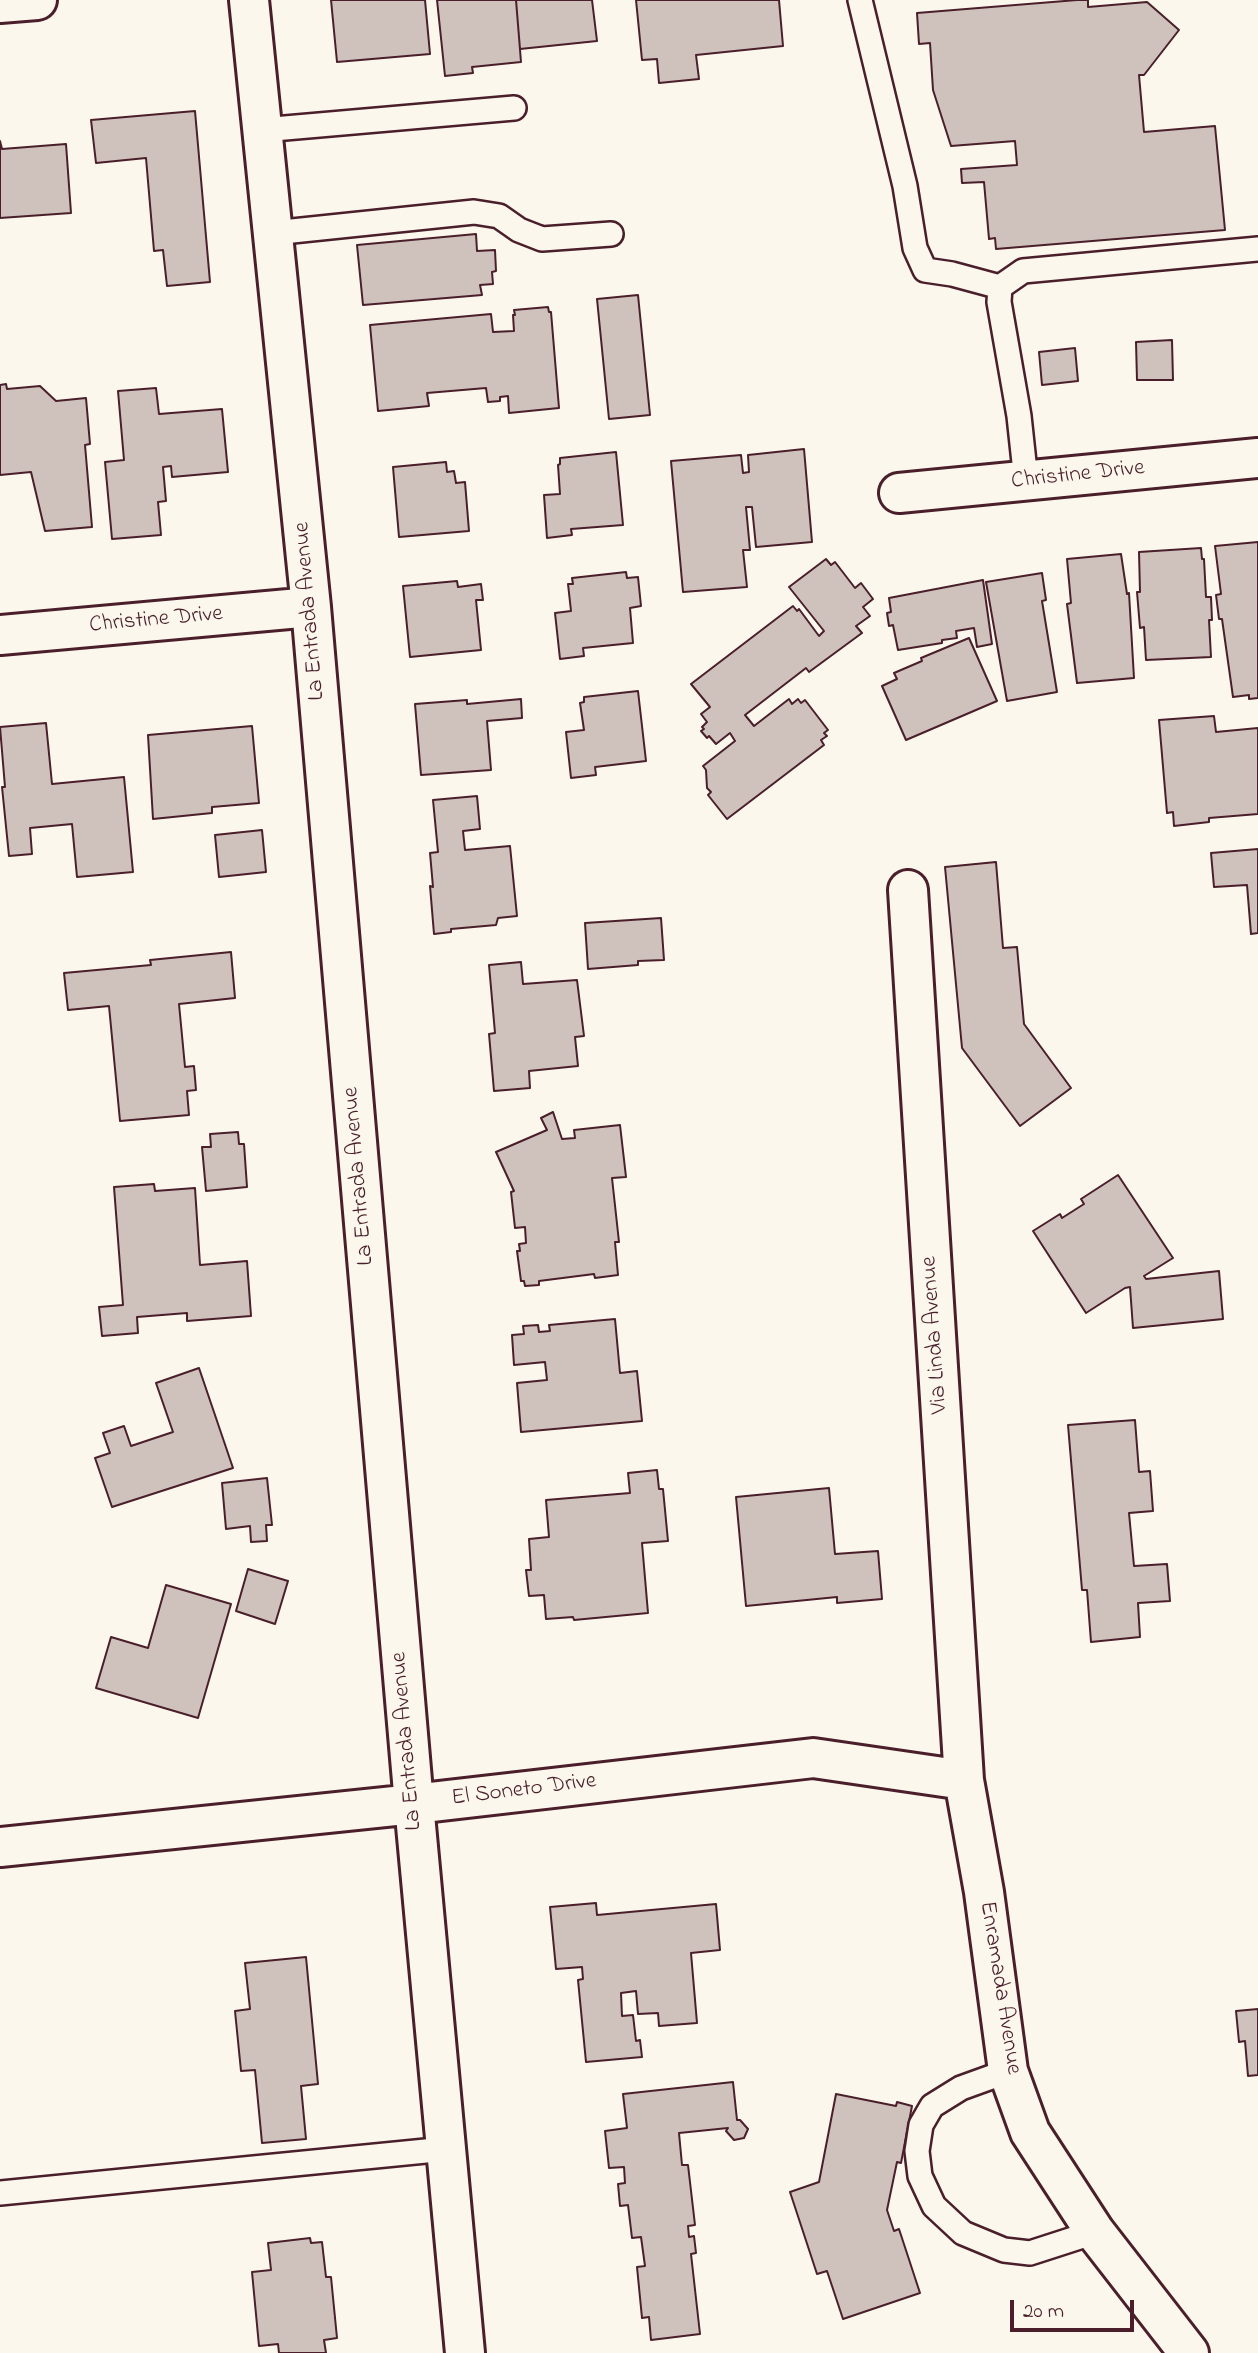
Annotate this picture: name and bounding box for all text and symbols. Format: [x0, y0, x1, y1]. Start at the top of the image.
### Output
street label: Christine Drive [1010, 455, 1146, 497]
street label: La Entrada Avenue [289, 521, 333, 701]
street label: Christine Drive [88, 601, 224, 641]
street label: La Entrada Avenue [338, 1086, 382, 1266]
street label: Via Linda Avenue [917, 1255, 955, 1415]
street label: La Entrada Avenue [386, 1651, 430, 1831]
street label: El Soneto Drive [450, 1768, 598, 1814]
street label: Enramada Avenue [972, 1899, 1026, 2077]
scale bar [1013, 2286, 1137, 2330]
text: 20 m [1023, 2297, 1064, 2327]

